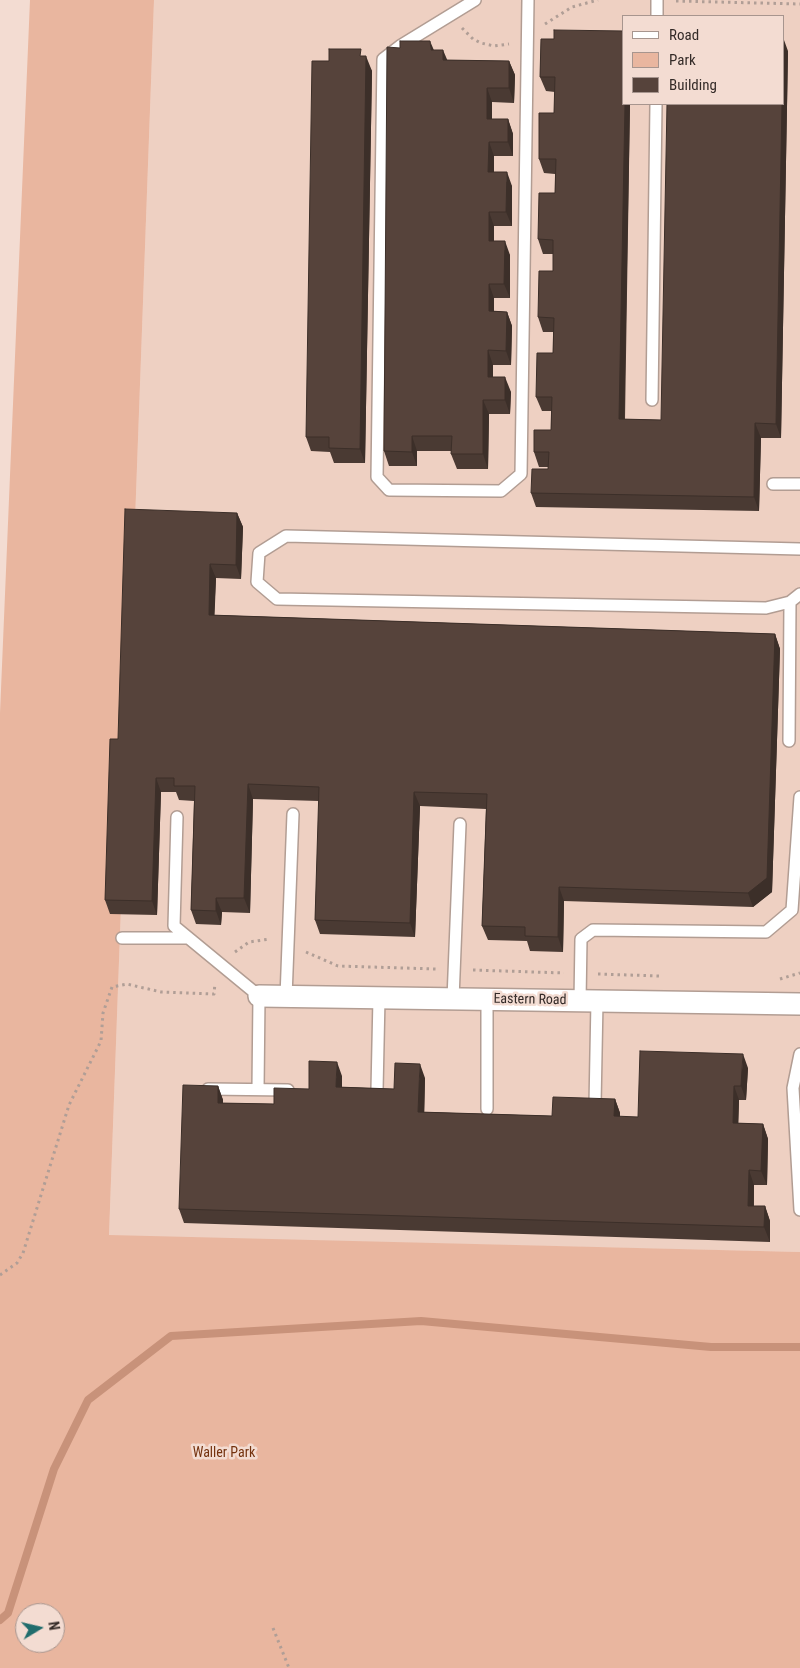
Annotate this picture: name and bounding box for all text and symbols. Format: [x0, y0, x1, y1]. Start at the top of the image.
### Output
legend [622, 15, 785, 105]
text: Road [669, 26, 699, 44]
text: Park [669, 51, 696, 69]
text: Building [669, 76, 717, 94]
street label: Eastern Road [493, 991, 567, 1009]
park label: Waller Park [193, 1445, 255, 1461]
north arrow [15, 1603, 65, 1653]
text: N [45, 1620, 62, 1631]

